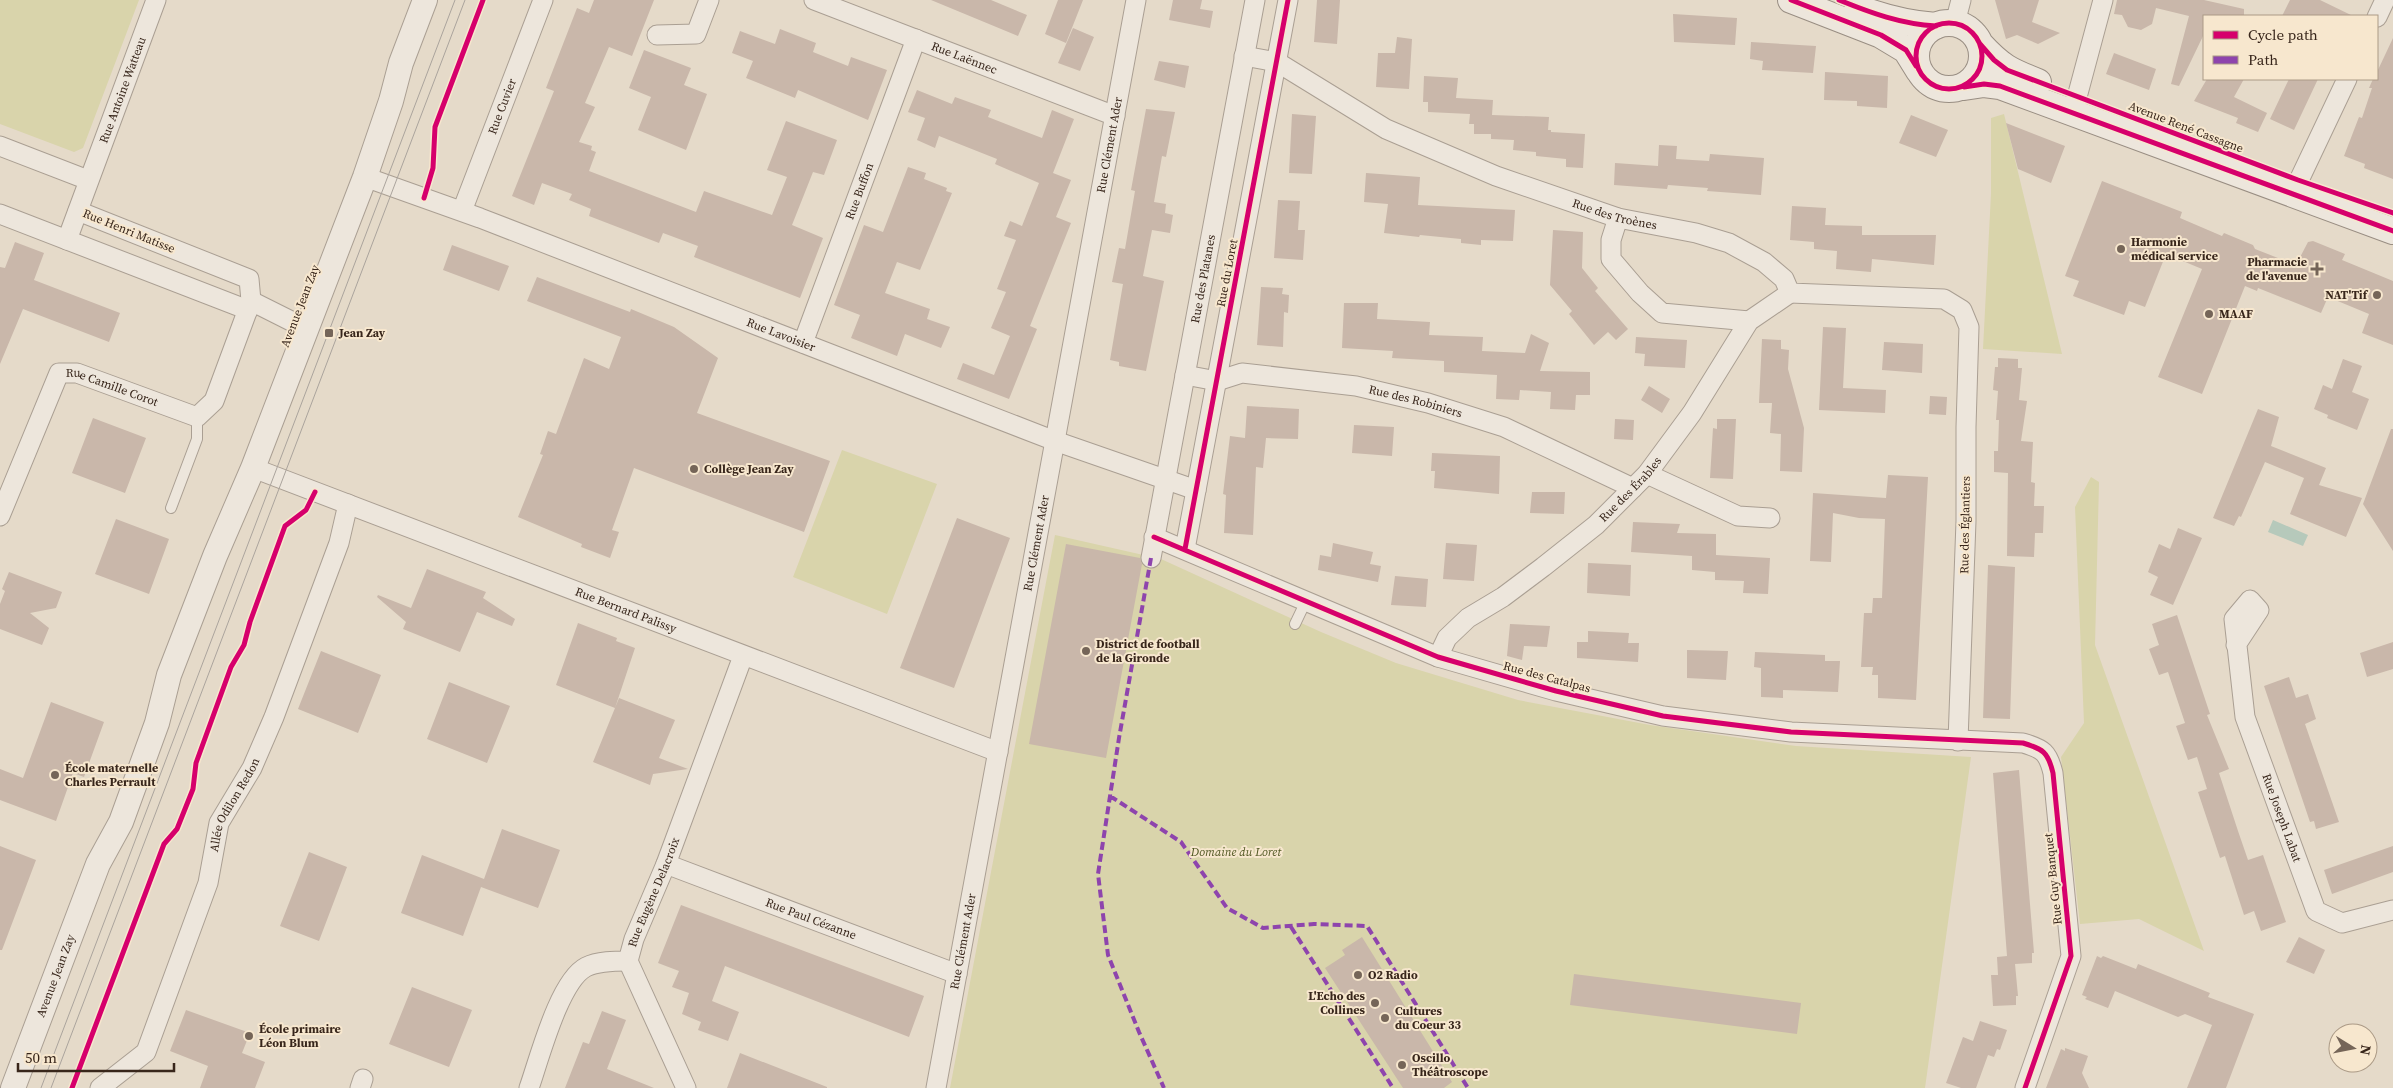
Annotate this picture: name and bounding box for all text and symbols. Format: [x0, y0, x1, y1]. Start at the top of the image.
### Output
legend [2203, 15, 2378, 80]
text: Cycle path [2248, 24, 2318, 45]
street label: Rue Antoine Watteau [96, 34, 150, 145]
street label: Rue Laënnec [929, 38, 1000, 78]
text: Path [2248, 49, 2278, 70]
street label: Rue Cuvier [484, 76, 520, 137]
street label: Rue Clément Ader [1093, 95, 1126, 194]
street label: Avenue René Cassagne [2126, 98, 2246, 156]
street label: Rue Buffon [842, 161, 877, 222]
street label: Rue des Troènes [1570, 195, 1658, 233]
street label: Rue Henri Matisse [80, 205, 178, 257]
street label: Rue des Platanes [1187, 233, 1219, 324]
place label: Harmonie médical service [2131, 234, 2218, 264]
street label: Rue du Loret [1213, 238, 1241, 308]
marker: Harmonie médical service [2115, 243, 2127, 255]
place label: Pharmacie de l'avenue [2246, 254, 2307, 284]
street label: Avenue Jean Zay [277, 262, 323, 350]
marker: Pharmacie de l'avenue [2311, 263, 2323, 275]
place label: NAT'Tif [2325, 287, 2369, 303]
marker: NAT'Tif [2371, 289, 2383, 301]
place label: MAAF [2219, 306, 2253, 322]
marker: MAAF [2203, 308, 2215, 320]
street label: Rue Lavoisier [744, 314, 818, 355]
place label: Jean Zay [338, 325, 386, 341]
marker: Jean Zay [323, 327, 335, 339]
street label: Rue Camille Corot [66, 365, 160, 410]
street label: Rue des Robiniers [1367, 381, 1464, 421]
street label: Rue des Érables [1595, 453, 1665, 526]
place label: Collège Jean Zay [704, 461, 794, 477]
marker: Collège Jean Zay [688, 463, 700, 475]
street label: Rue des Églantiers [1956, 476, 1974, 574]
street label: Rue Clément Ader [1019, 494, 1053, 592]
street label: Rue Bernard Palissy [573, 584, 680, 637]
place label: District de football de la Gironde [1096, 636, 1200, 666]
marker: District de football de la Gironde [1080, 645, 1092, 657]
street label: Rue des Catalpas [1502, 658, 1592, 696]
street label: Allée Odilon Redon [206, 755, 263, 853]
place label: École maternelle Charles Perrault [65, 760, 158, 790]
marker: École maternelle Charles Perrault [49, 769, 61, 781]
street label: Rue Joseph Labat [2258, 771, 2305, 864]
street label: Rue Guy Banquet [2040, 832, 2066, 925]
street label: Rue Eugène Delacroix [624, 835, 683, 949]
park label: Domaine du Loret [1190, 844, 1282, 860]
street label: Rue Clément Ader [946, 892, 980, 991]
street label: Rue Paul Cézanne [763, 894, 859, 943]
street label: Avenue Jean Zay [33, 931, 79, 1020]
place label: O2 Radio [1368, 967, 1418, 983]
marker: O2 Radio [1352, 969, 1364, 981]
place label: L'Echo des Collines [1308, 988, 1366, 1018]
marker: L'Echo des Collines [1369, 997, 1381, 1009]
place label: Cultures du Coeur 33 [1395, 1003, 1461, 1033]
marker: Cultures du Coeur 33 [1379, 1012, 1391, 1024]
place label: École primaire Léon Blum [259, 1021, 341, 1051]
north arrow [2328, 1023, 2378, 1073]
marker: École primaire Léon Blum [243, 1030, 255, 1042]
scale bar [18, 1040, 174, 1072]
text: N [2355, 1043, 2377, 1057]
text: 50 m [25, 1047, 57, 1068]
place label: Oscillo Théâtroscope [1412, 1050, 1488, 1080]
marker: Oscillo Théâtroscope [1396, 1059, 1408, 1071]

